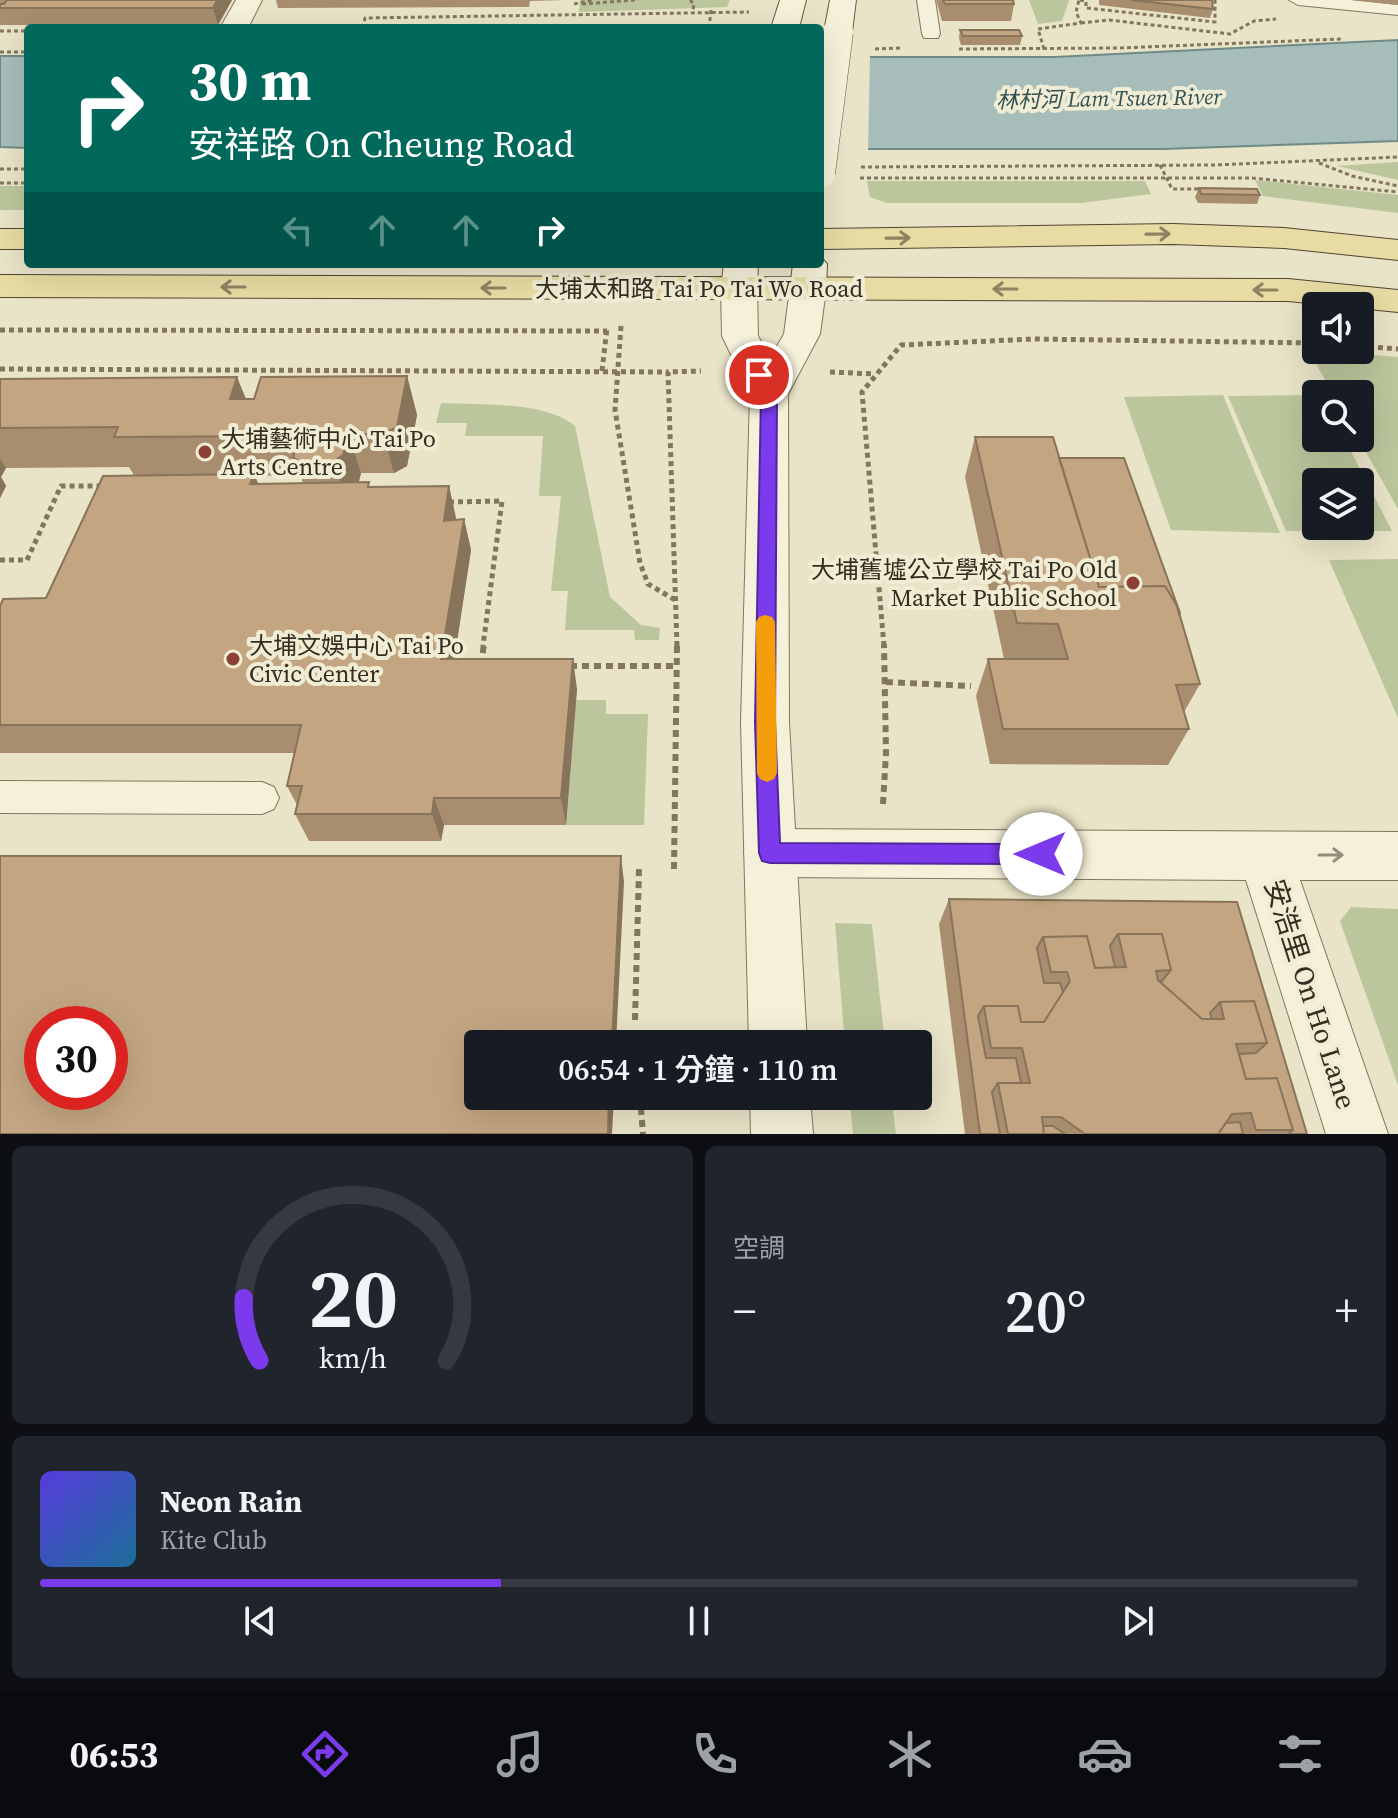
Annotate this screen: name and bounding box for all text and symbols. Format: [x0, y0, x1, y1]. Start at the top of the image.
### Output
text: 30 m [188, 42, 311, 119]
icon: right [56, 56, 160, 160]
water label: 林村河 Lam Tsuen River [996, 81, 1223, 115]
text: 安祥路 On Cheung Road [188, 120, 574, 169]
icon: left [276, 208, 320, 252]
icon: ahead [360, 208, 404, 252]
icon: ahead [444, 208, 488, 252]
icon: right [528, 208, 572, 252]
one-way arrow [1144, 226, 1171, 242]
one-way arrow [884, 230, 911, 246]
street label: 大埔太和路 Tai Po Tai Wo Road [535, 272, 864, 305]
one-way arrow [220, 279, 247, 295]
one-way arrow [480, 280, 507, 296]
one-way arrow [992, 281, 1019, 297]
one-way arrow [1252, 282, 1279, 298]
map controls [1302, 292, 1374, 540]
button: sound [1302, 292, 1374, 364]
pin [725, 341, 793, 409]
icon: arrive [737, 353, 781, 397]
button: search [1302, 380, 1374, 452]
place label: 大埔藝術中心 Tai Po Arts Centre [221, 422, 436, 483]
marker: 大埔藝術中心 Tai Po Arts Centre [196, 443, 214, 461]
button: layers [1302, 468, 1374, 540]
place label: 大埔舊墟公立學校 Tai Po Old Market Public School [811, 553, 1117, 614]
marker: 大埔舊墟公立學校 Tai Po Old Market Public School [1124, 574, 1142, 592]
place label: 大埔文娛中心 Tai Po Civic Center [249, 629, 464, 690]
marker: 大埔文娛中心 Tai Po Civic Center [224, 650, 242, 668]
position arrow [999, 812, 1083, 896]
one-way arrow [1317, 848, 1344, 863]
street label: 安浩里 On Ho Lane [1256, 874, 1366, 1114]
speed limit sign: 30 [24, 1006, 128, 1110]
text: 06:54 · 1 分鐘 · 110 m [558, 1049, 838, 1090]
text: 空調 [733, 1230, 785, 1266]
text: 20 [307, 1241, 398, 1355]
text: 20° [1004, 1270, 1087, 1352]
text: − [733, 1280, 756, 1341]
text: + [1335, 1280, 1358, 1341]
text: km/h [318, 1338, 387, 1378]
text: Neon Rain [160, 1481, 302, 1522]
text: Kite Club [160, 1522, 267, 1558]
icon: previous [238, 1599, 282, 1643]
icon: pause [677, 1599, 721, 1643]
icon: next [1116, 1599, 1160, 1643]
icon: directions [297, 1726, 353, 1782]
icon: music [492, 1726, 548, 1782]
icon: phone [687, 1726, 743, 1782]
icon: climate [882, 1726, 938, 1782]
icon: car [1077, 1726, 1133, 1782]
icon: filters [1272, 1726, 1328, 1782]
text: 06:53 [70, 1730, 158, 1779]

